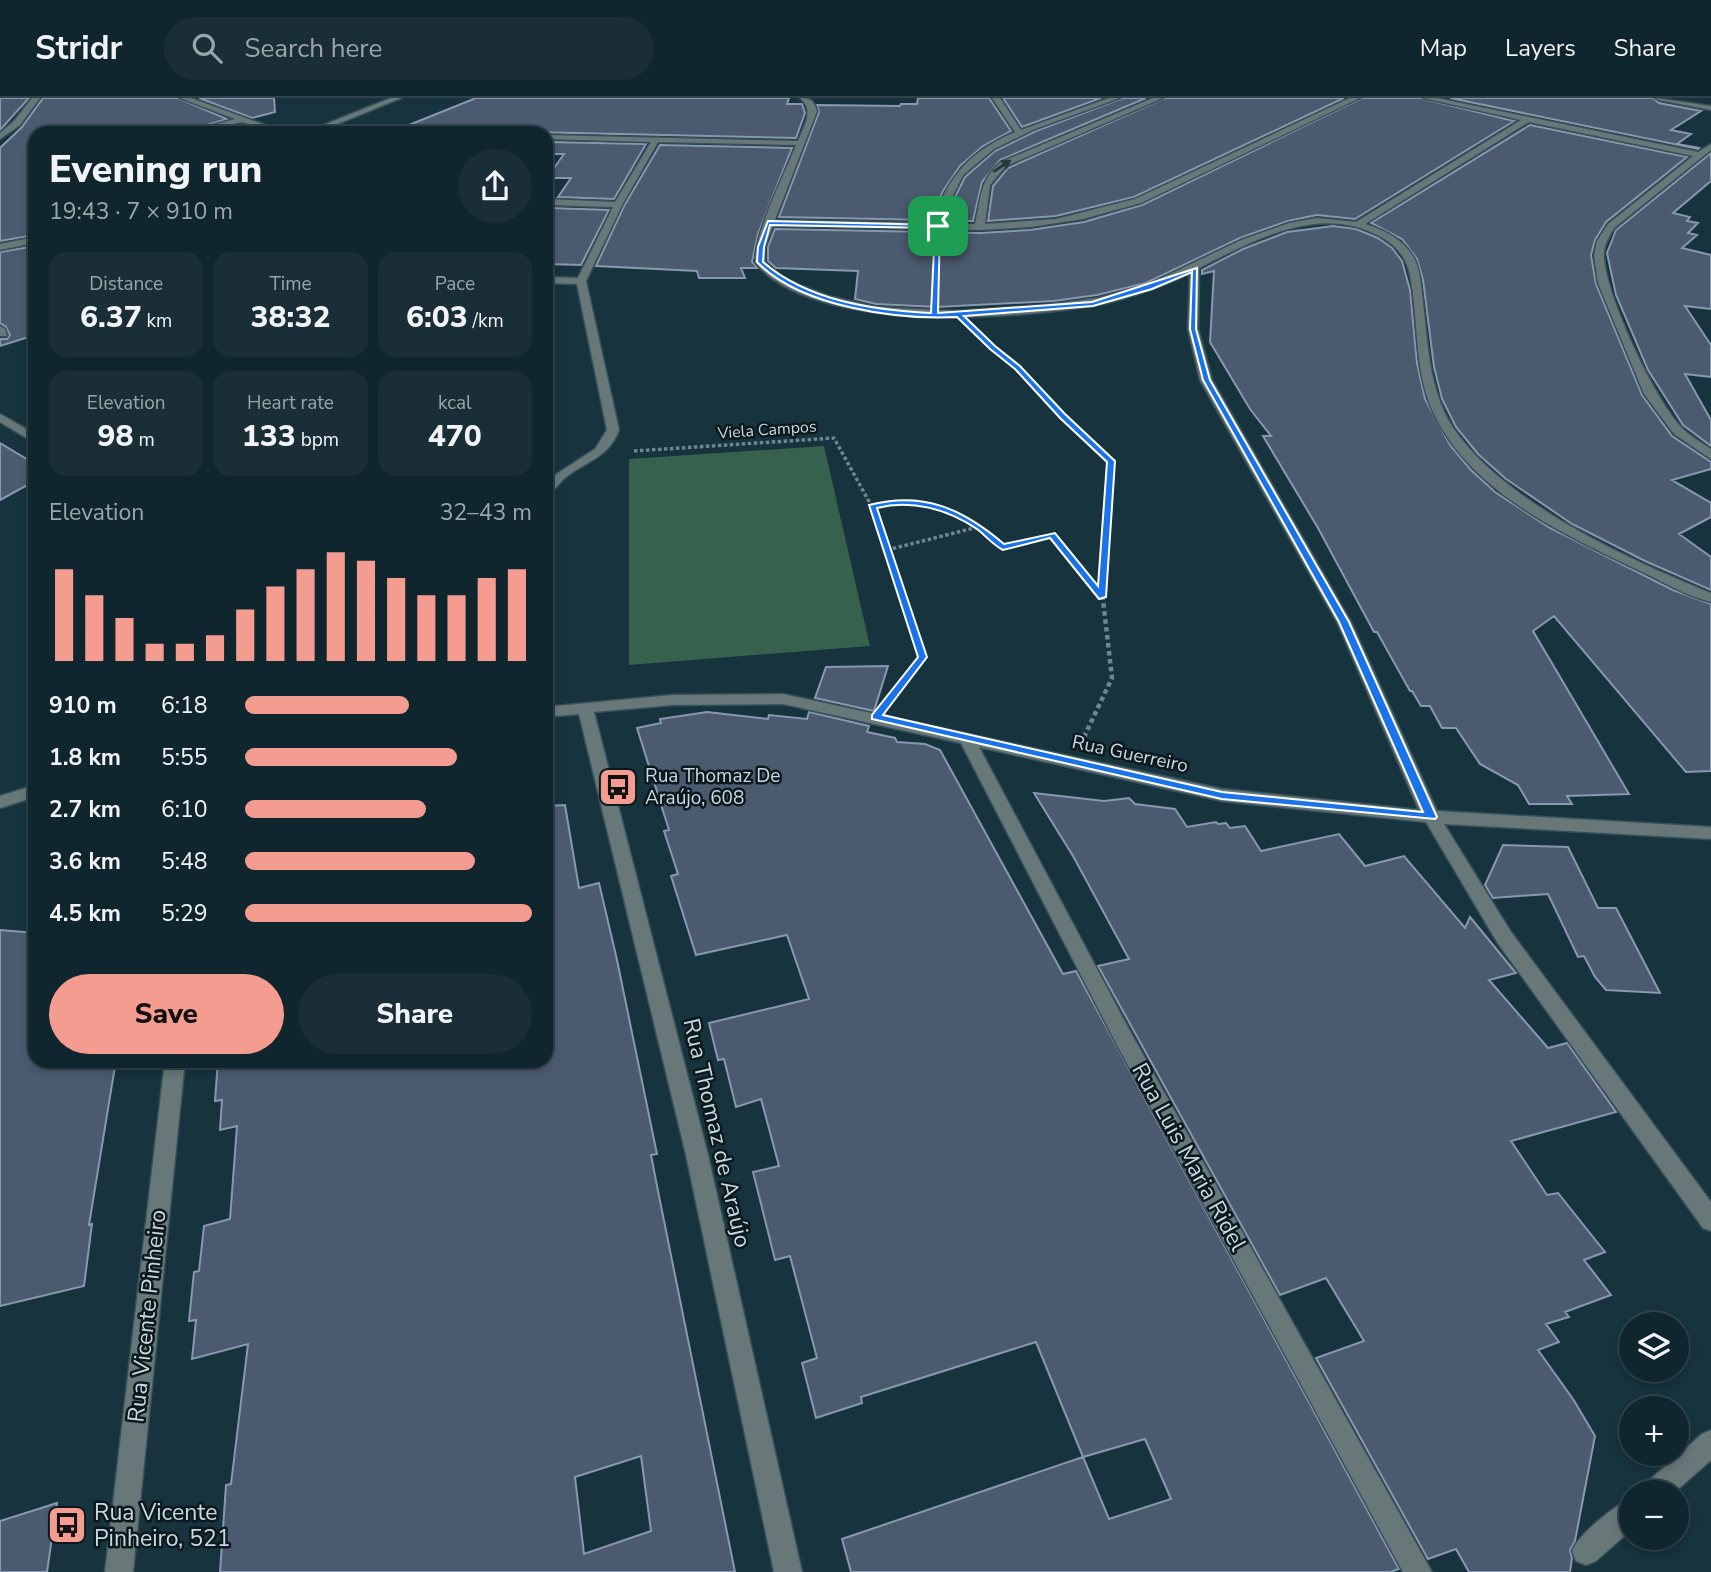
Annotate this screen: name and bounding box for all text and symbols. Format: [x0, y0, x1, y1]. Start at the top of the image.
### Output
search box [164, 17, 654, 80]
text: Stridr [35, 26, 122, 71]
icon: search [188, 29, 226, 67]
text: Search here [244, 31, 382, 66]
text: Map [1420, 32, 1467, 64]
text: Layers [1505, 32, 1576, 64]
text: Share [1614, 32, 1676, 64]
text: Evening run [49, 144, 262, 195]
button: share [458, 149, 532, 223]
one-way arrow [993, 159, 1011, 173]
text: 19:43 · 7 × 910 m [49, 196, 233, 227]
pin [908, 196, 968, 256]
icon: arrive [919, 207, 957, 245]
text: Distance [89, 271, 163, 297]
text: Time [269, 271, 312, 297]
text: Pace [435, 271, 475, 297]
text: 6.37 [80, 297, 142, 338]
text: 38:32 [251, 297, 330, 338]
text: 6:03 [406, 297, 468, 338]
text: km [142, 308, 172, 334]
text: /km [468, 308, 504, 334]
text: Elevation [87, 390, 166, 416]
text: Heart rate [247, 390, 334, 416]
text: kcal [438, 390, 472, 416]
text: 98 [98, 416, 134, 457]
text: 133 [242, 416, 296, 457]
text: 470 [428, 416, 482, 457]
street label: Viela Campos [716, 416, 817, 445]
text: m [134, 427, 155, 453]
text: bpm [296, 427, 339, 453]
text: Elevation [49, 497, 144, 528]
text: 32–43 m [440, 497, 532, 528]
text: 910 m [49, 690, 117, 721]
text: 6:18 [161, 690, 208, 721]
street label: Rua Guerreiro [1070, 729, 1190, 779]
text: 1.8 km [49, 742, 121, 773]
text: 5:55 [161, 742, 208, 773]
place label: Rua Thomaz De Araújo, 608 [645, 763, 780, 811]
bus stop icon: Rua Thomaz De Araújo, 608 [597, 766, 639, 808]
text: 2.7 km [49, 794, 121, 825]
text: 6:10 [161, 794, 208, 825]
text: 3.6 km [49, 846, 121, 877]
text: 5:48 [161, 846, 208, 877]
text: 4.5 km [49, 898, 121, 929]
text: 5:29 [161, 898, 208, 929]
button: Save [49, 974, 284, 1054]
button: Share [298, 974, 532, 1054]
street label: Rua Thomaz de Araújo [676, 1015, 758, 1251]
street label: Rua Luis Maria Ridel [1124, 1057, 1254, 1257]
street label: Rua Vicente Pinheiro [120, 1208, 174, 1424]
map controls [1619, 1312, 1689, 1550]
button: layers [1619, 1312, 1689, 1382]
button: + [1619, 1396, 1689, 1466]
button: − [1619, 1480, 1689, 1550]
place label: Rua Vicente Pinheiro, 521 [94, 1497, 231, 1554]
bus stop icon: Rua Vicente Pinheiro, 521 [46, 1504, 88, 1546]

